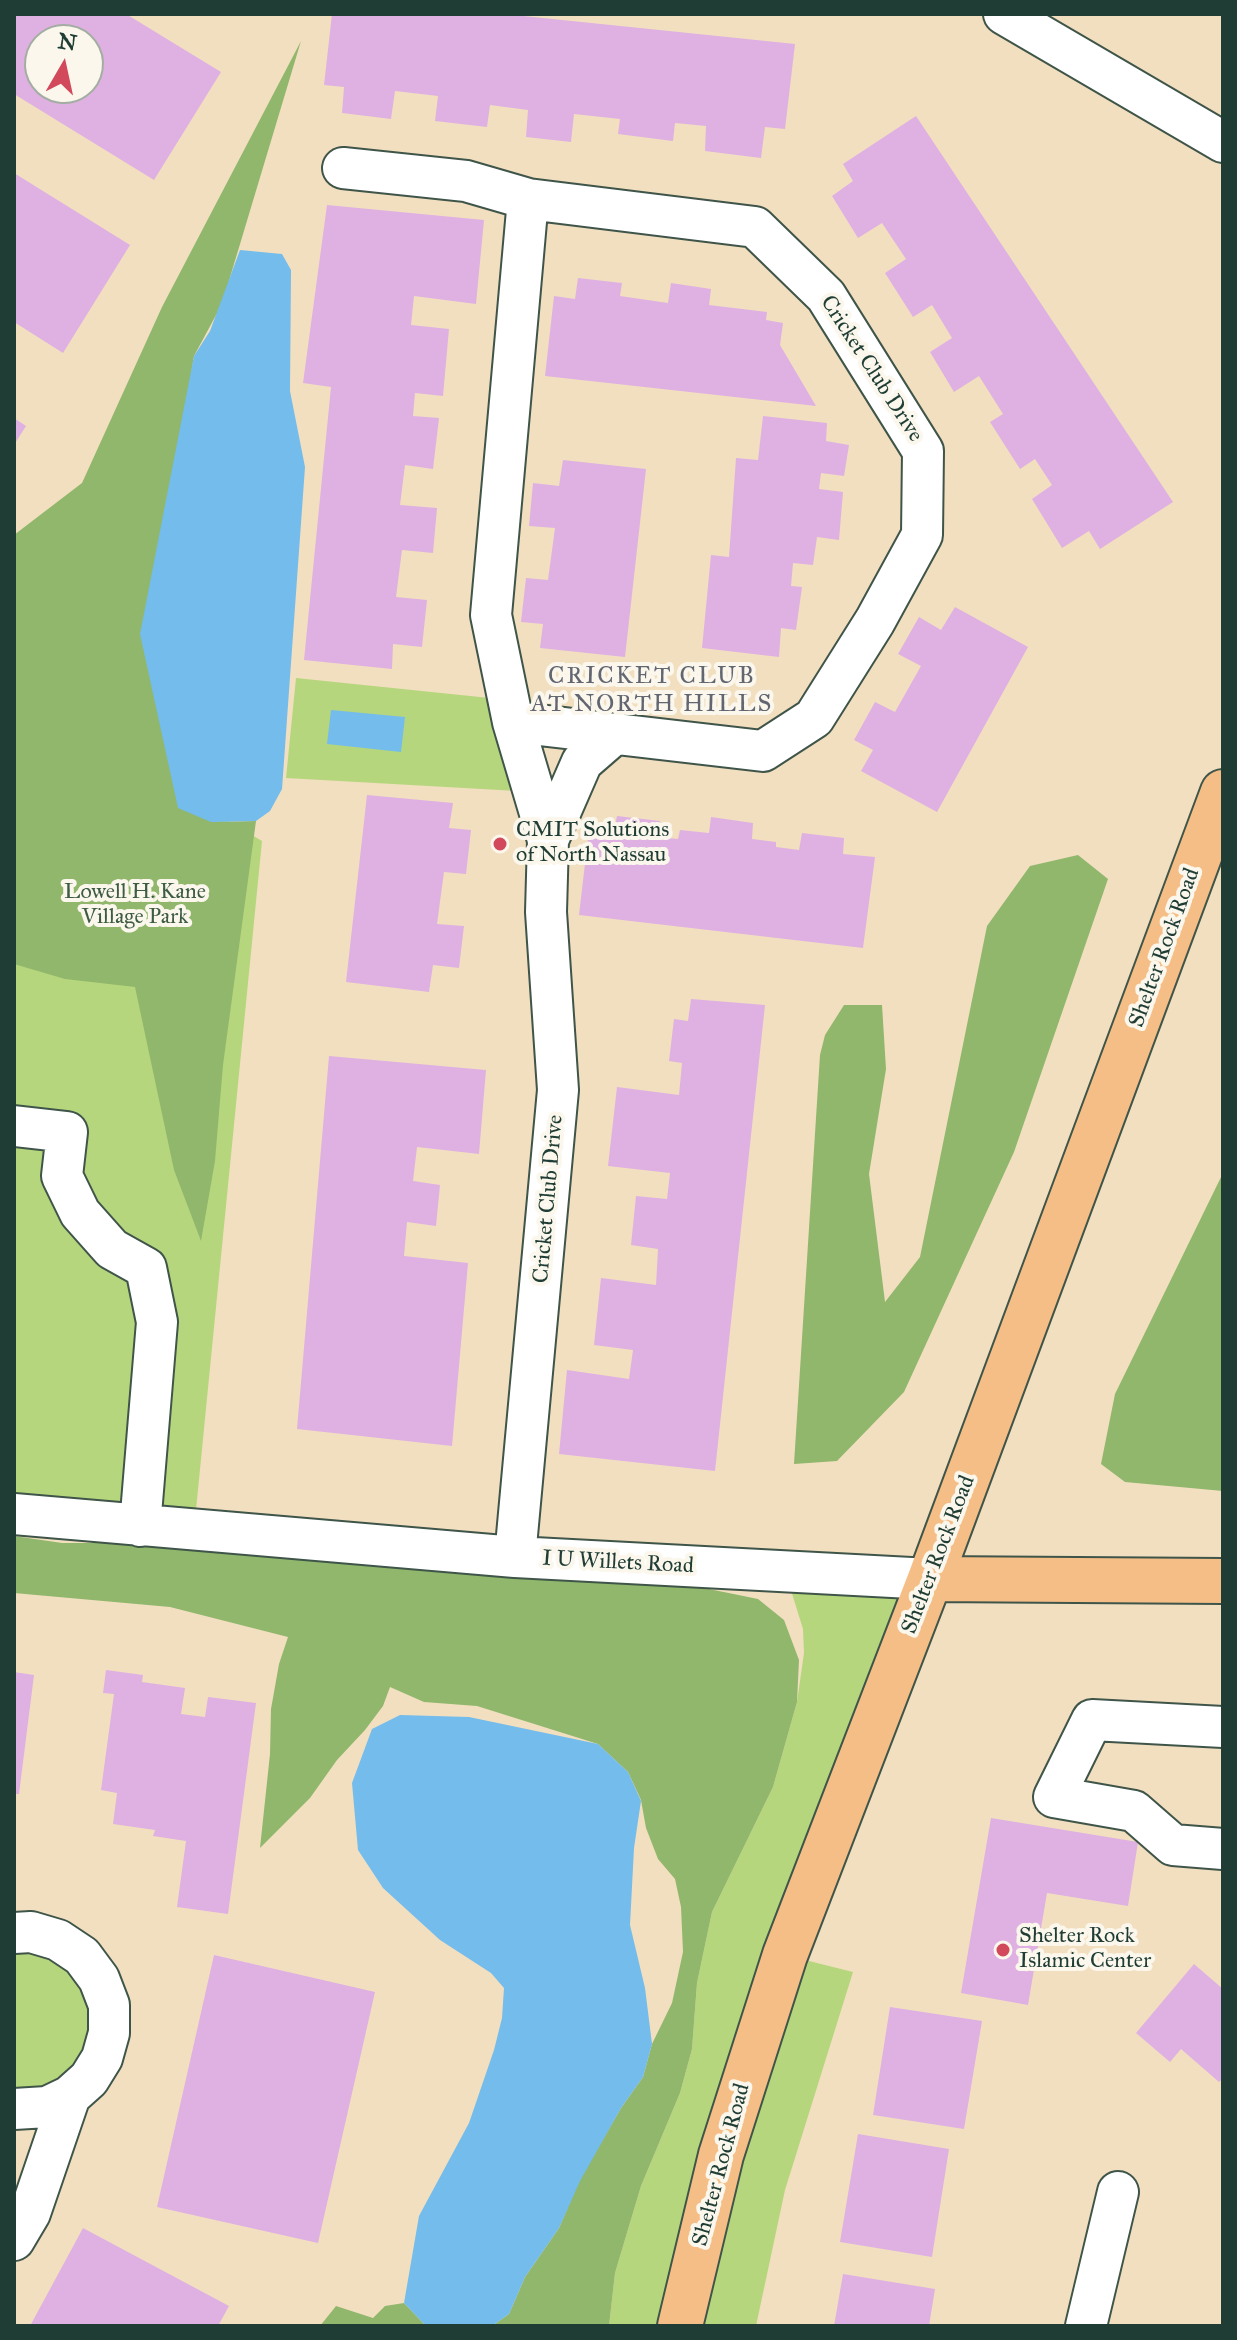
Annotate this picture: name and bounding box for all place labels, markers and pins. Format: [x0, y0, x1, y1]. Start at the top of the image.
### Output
place label: CMIT Solutions of North Nassau [516, 818, 669, 870]
marker: CMIT Solutions of North Nassau [491, 835, 509, 853]
place label: Shelter Rock Islamic Center [1019, 1924, 1151, 1976]
marker: Shelter Rock Islamic Center [994, 1941, 1012, 1959]

